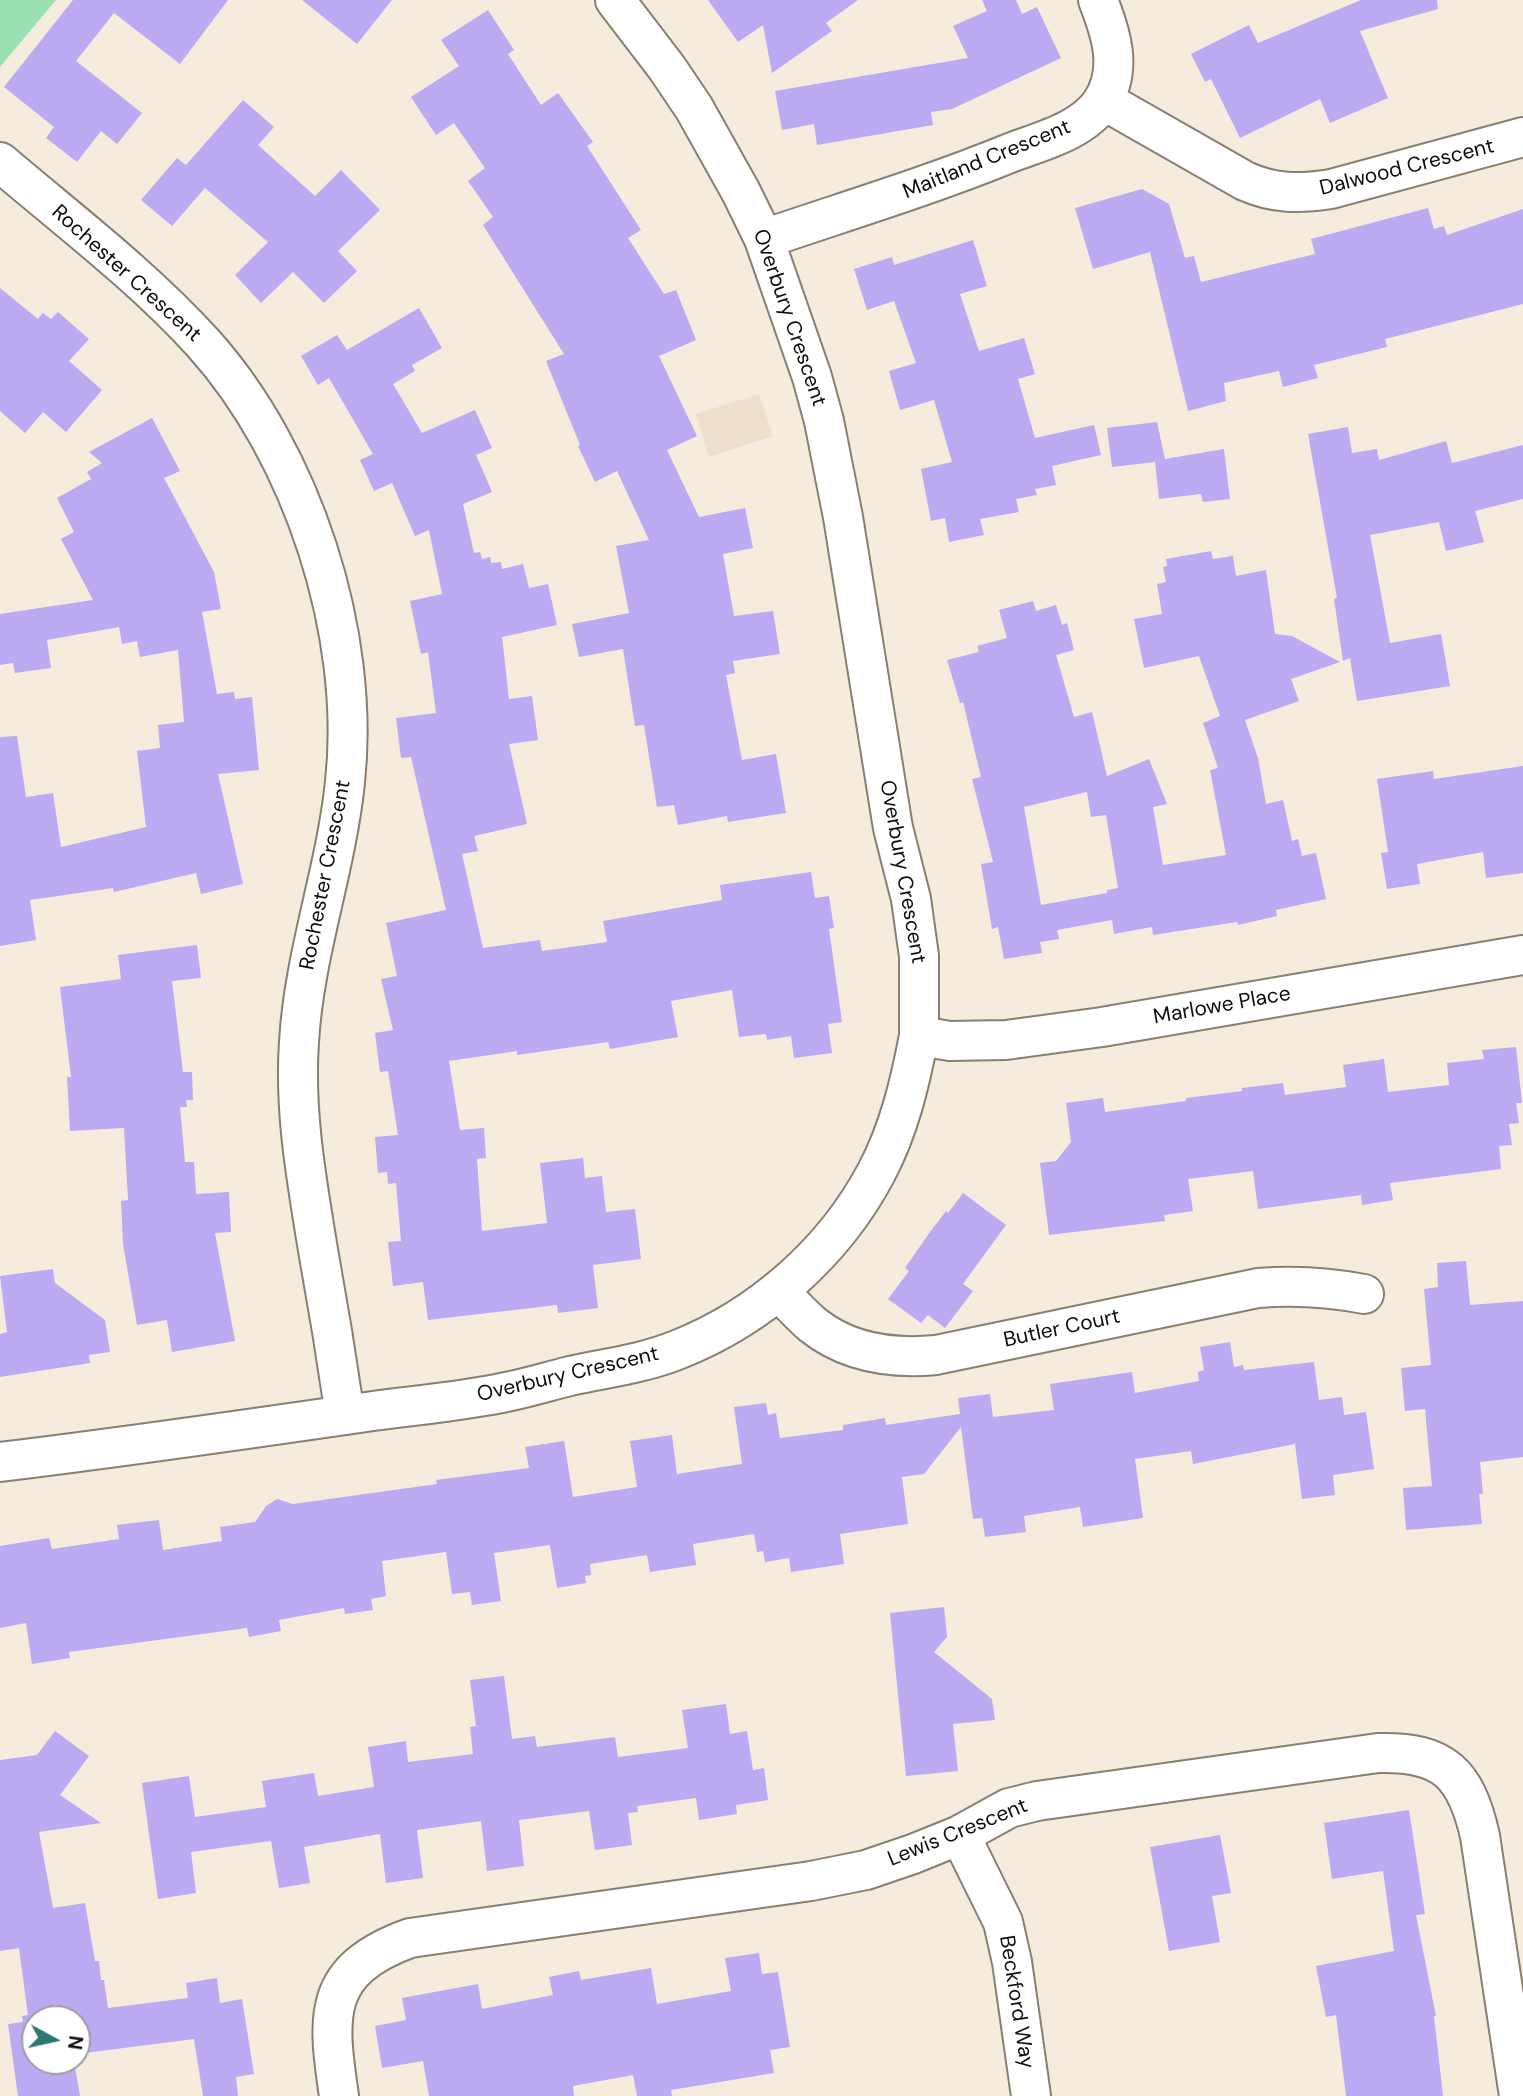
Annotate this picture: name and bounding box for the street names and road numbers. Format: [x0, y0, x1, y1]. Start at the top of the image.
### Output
street label: Maitland Crescent [900, 115, 1074, 205]
street label: Dalwood Crescent [1317, 134, 1497, 202]
street label: Rochester Crescent [46, 200, 206, 348]
street label: Overbury Crescent [747, 226, 831, 410]
street label: Rochester Crescent [295, 778, 357, 972]
street label: Overbury Crescent [873, 778, 931, 966]
street label: Marlowe Place [1151, 982, 1293, 1030]
street label: Butler Court [1001, 1304, 1123, 1354]
street label: Overbury Crescent [475, 1342, 661, 1408]
street label: Lewis Crescent [884, 1794, 1032, 1872]
street label: Beckford Way [993, 1934, 1039, 2070]

